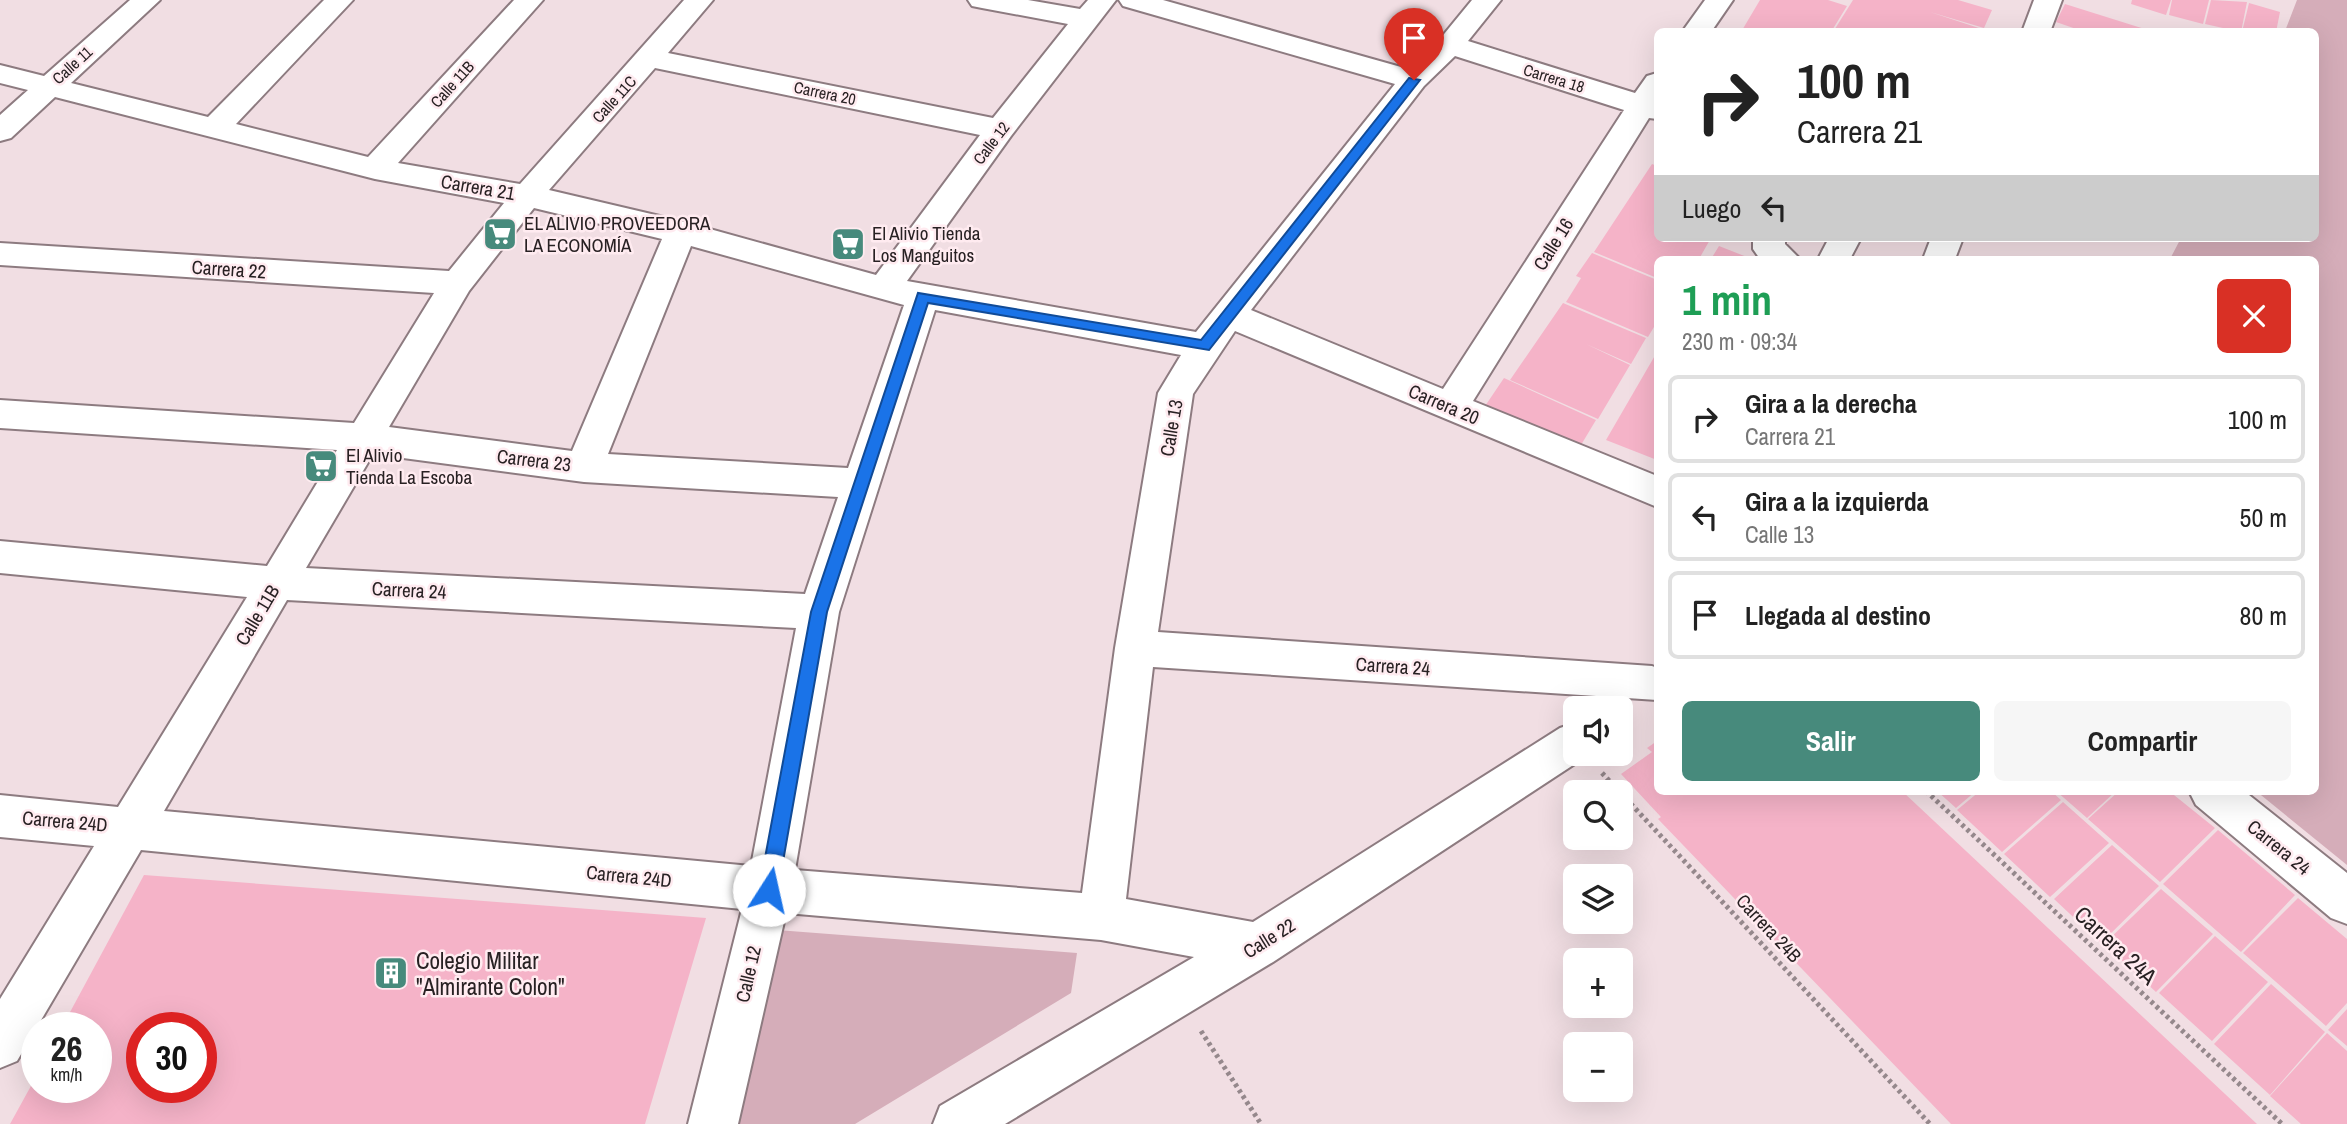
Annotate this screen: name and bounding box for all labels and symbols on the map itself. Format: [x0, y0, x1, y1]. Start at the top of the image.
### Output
pin [1384, 8, 1444, 80]
street label: Calle 11 [47, 41, 97, 89]
street label: Calle 11B [425, 56, 479, 112]
street label: Carrera 18 [1521, 58, 1587, 98]
street label: Calle 11C [587, 71, 641, 127]
street label: Carrera 20 [792, 76, 858, 110]
street label: Calle 12 [968, 117, 1014, 169]
street label: Carrera 21 [439, 168, 517, 206]
place label: EL ALIVIO PROVEEDORA LA ECONOMÍA [524, 210, 711, 258]
street label: Calle 16 [1527, 213, 1579, 275]
supermarket icon: EL ALIVIO PROVEEDORA LA ECONOMÍA [481, 215, 519, 253]
place label: El Alivio Tienda Los Manguitos [872, 220, 981, 268]
supermarket icon: El Alivio Tienda Los Manguitos [829, 225, 867, 263]
street label: Carrera 22 [191, 253, 267, 285]
street label: Carrera 20 [1405, 377, 1483, 431]
street label: Calle 13 [1153, 398, 1189, 458]
place label: El Alivio Tienda La Escoba [346, 442, 472, 490]
street label: Carrera 23 [495, 443, 573, 477]
supermarket icon: El Alivio Tienda La Escoba [302, 447, 340, 485]
street label: Carrera 24 [371, 575, 447, 605]
street label: Calle 11B [229, 580, 285, 650]
street label: Carrera 24 [1355, 650, 1431, 682]
street label: Carrera 24D [21, 804, 109, 838]
street label: Carrera 24 [2242, 813, 2316, 881]
position arrow [732, 853, 806, 927]
street label: Carrera 24D [585, 859, 673, 893]
street label: Carrera 24B [1731, 888, 1807, 968]
street label: Carrera 24A [2068, 899, 2164, 992]
street label: Calle 22 [1238, 912, 1300, 964]
street label: Calle 12 [729, 943, 767, 1005]
place label: Colegio Militar "Almirante Colon" [416, 945, 565, 1002]
building icon: Colegio Militar "Almirante Colon" [372, 954, 410, 992]
speed limit sign: 30 [126, 1012, 217, 1103]

